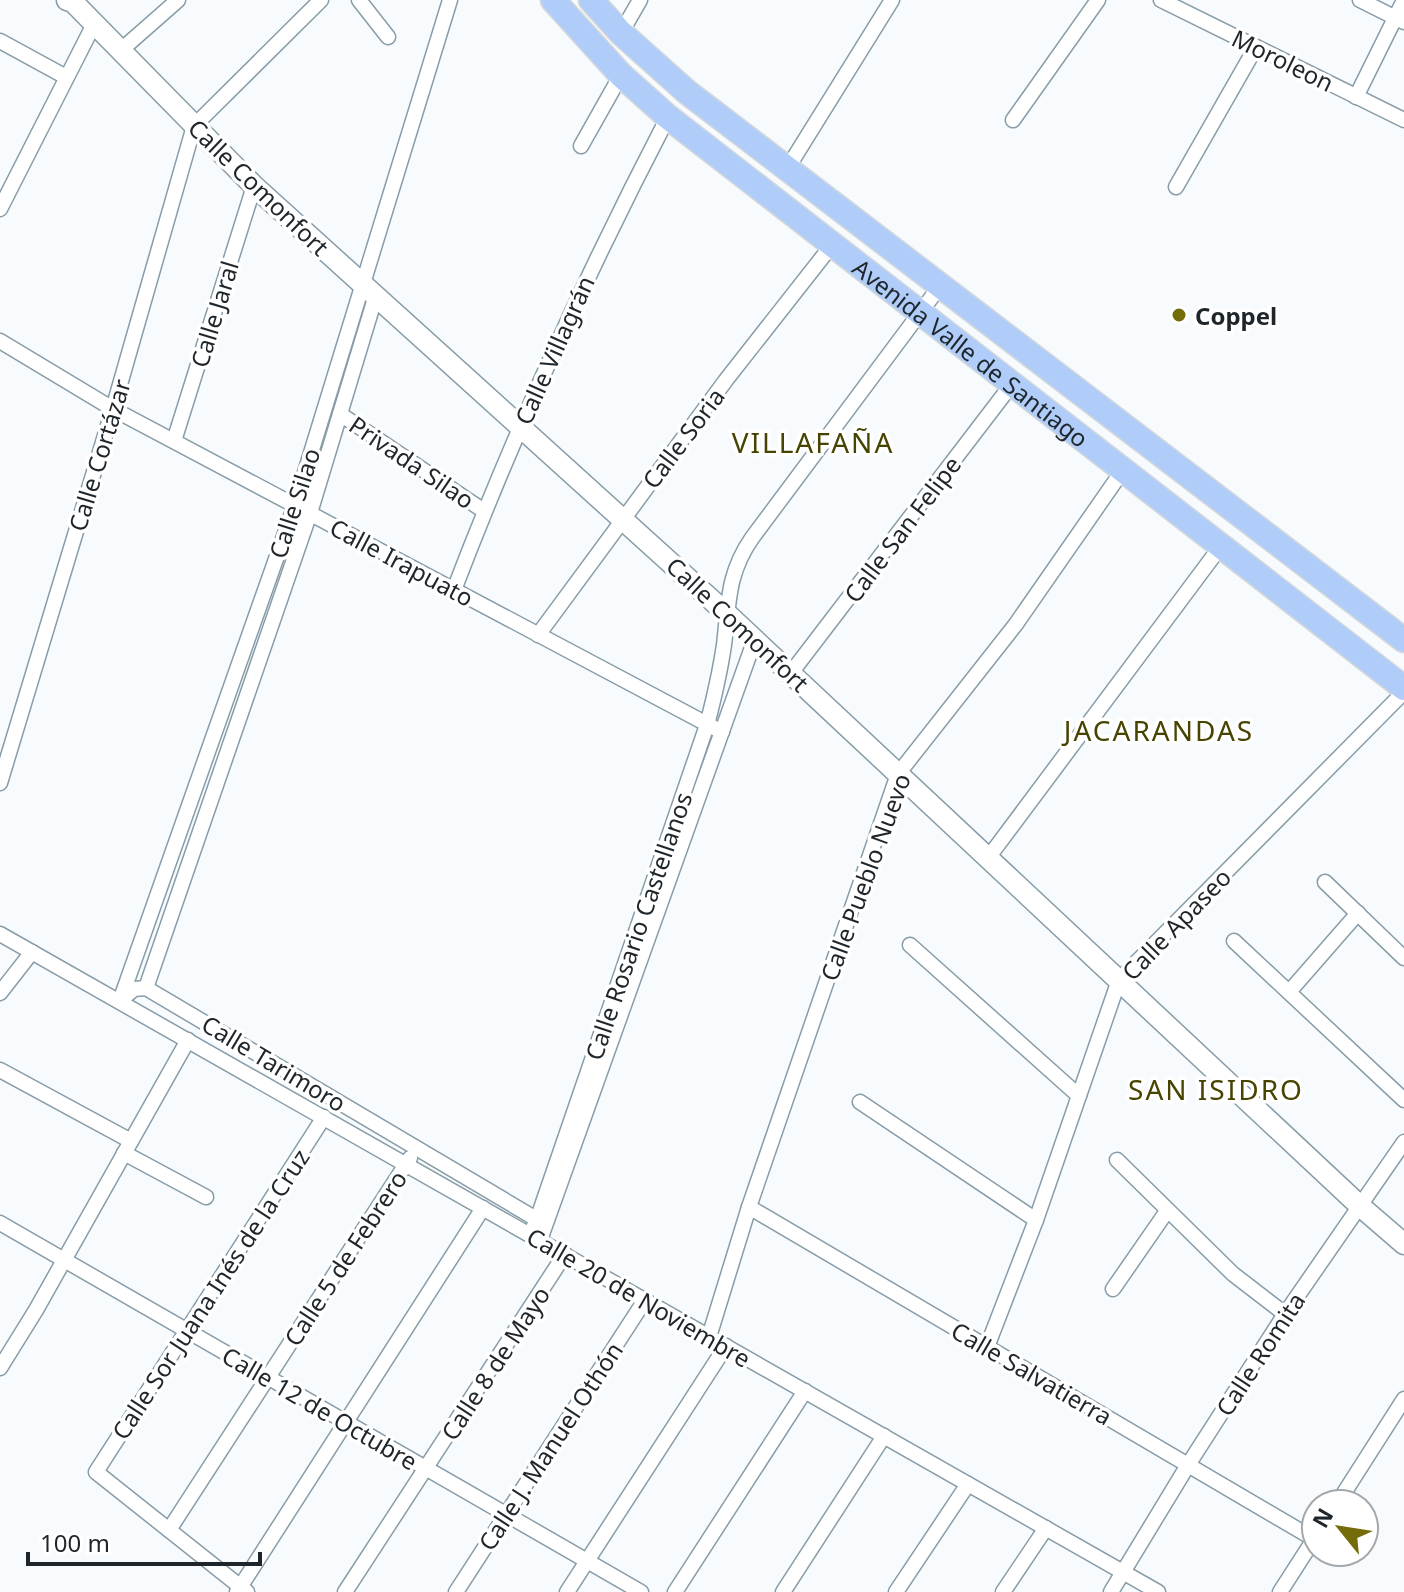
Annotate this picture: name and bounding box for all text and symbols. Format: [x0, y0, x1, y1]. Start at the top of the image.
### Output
street label: Moroleon [1227, 21, 1339, 99]
street label: Calle Comonfort [181, 111, 337, 263]
street label: Avenida Valle de Santiago [847, 250, 1096, 454]
street label: Calle Jaral [182, 257, 246, 371]
street label: Calle Villagrán [506, 270, 602, 430]
place label: Coppel [1195, 299, 1277, 332]
marker: Coppel [1170, 306, 1188, 324]
street label: Calle Cortázar [60, 375, 138, 535]
street label: Calle Soria [634, 381, 732, 495]
street label: Privada Silao [343, 408, 481, 516]
district label: VILLAFAÑA [732, 423, 894, 461]
street label: Calle Silao [261, 444, 327, 562]
street label: Calle San Felipe [836, 449, 968, 609]
street label: Calle Irapuato [324, 510, 480, 614]
street label: Calle Comonfort [660, 549, 817, 699]
district label: JACARANDAS [1061, 711, 1254, 749]
street label: Calle Pueblo Nuevo [812, 769, 918, 985]
street label: Calle Rosario Castellanos [577, 788, 699, 1064]
street label: Calle Apaseo [1114, 861, 1238, 987]
street label: Calle Tarimoro [196, 1007, 352, 1119]
district label: SAN ISIDRO [1128, 1070, 1304, 1108]
street label: Calle Sor Juana Inés de la Cruz [104, 1142, 316, 1446]
street label: Calle 5 de Febrero [276, 1164, 414, 1352]
street label: Calle 20 de Noviembre [521, 1219, 757, 1375]
street label: Calle 8 de Mayo [433, 1280, 557, 1446]
street label: Calle Romita [1208, 1286, 1312, 1422]
street label: Calle Salvatierra [946, 1314, 1118, 1432]
street label: Calle J. Manuel Othón [470, 1335, 630, 1557]
street label: Calle 12 de Octubre [216, 1339, 424, 1477]
north arrow [1300, 1488, 1380, 1568]
text: N [1304, 1502, 1339, 1533]
scale bar [28, 1516, 260, 1566]
text: 100 m [40, 1526, 110, 1559]

